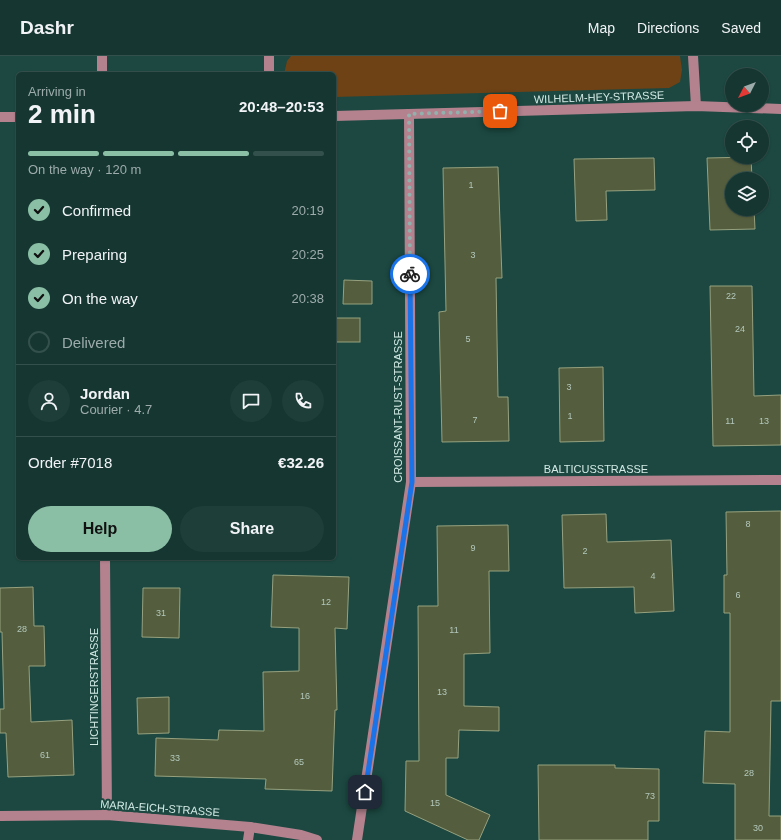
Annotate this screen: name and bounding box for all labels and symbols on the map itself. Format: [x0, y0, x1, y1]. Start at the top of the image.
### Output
north arrow [725, 68, 769, 112]
street label: WILHELM-HEY-STRASSE [534, 89, 664, 105]
pin [483, 94, 517, 128]
house number: 1 [468, 180, 474, 190]
house number: 3 [470, 250, 476, 260]
courier [390, 254, 430, 294]
house number: 22 [726, 291, 736, 301]
house number: 24 [735, 324, 745, 334]
street label: CROISSANT-RUST-STRASSE [392, 331, 404, 483]
house number: 5 [465, 334, 471, 344]
house number: 3 [566, 382, 572, 392]
house number: 1 [567, 411, 573, 421]
house number: 7 [472, 415, 478, 425]
house number: 11 [725, 416, 735, 426]
house number: 13 [759, 416, 769, 426]
street label: BALTICUSSTRASSE [544, 463, 648, 475]
house number: 8 [745, 519, 751, 529]
house number: 9 [470, 543, 476, 553]
house number: 2 [582, 546, 588, 556]
house number: 4 [650, 571, 656, 581]
house number: 6 [735, 590, 741, 600]
house number: 12 [321, 597, 331, 607]
house number: 31 [156, 608, 166, 618]
house number: 28 [17, 624, 27, 634]
house number: 11 [449, 625, 459, 635]
street label: LICHTINGERSTRASSE [88, 628, 100, 746]
house number: 13 [437, 687, 447, 697]
house number: 16 [300, 691, 310, 701]
house number: 61 [40, 750, 50, 760]
house number: 33 [170, 753, 180, 763]
house number: 65 [294, 757, 304, 767]
house number: 28 [744, 768, 754, 778]
pin [348, 775, 382, 809]
house number: 73 [645, 791, 655, 801]
street label: MARIA-EICH-STRASSE [100, 798, 220, 818]
house number: 15 [430, 798, 440, 808]
house number: 30 [753, 823, 763, 833]

